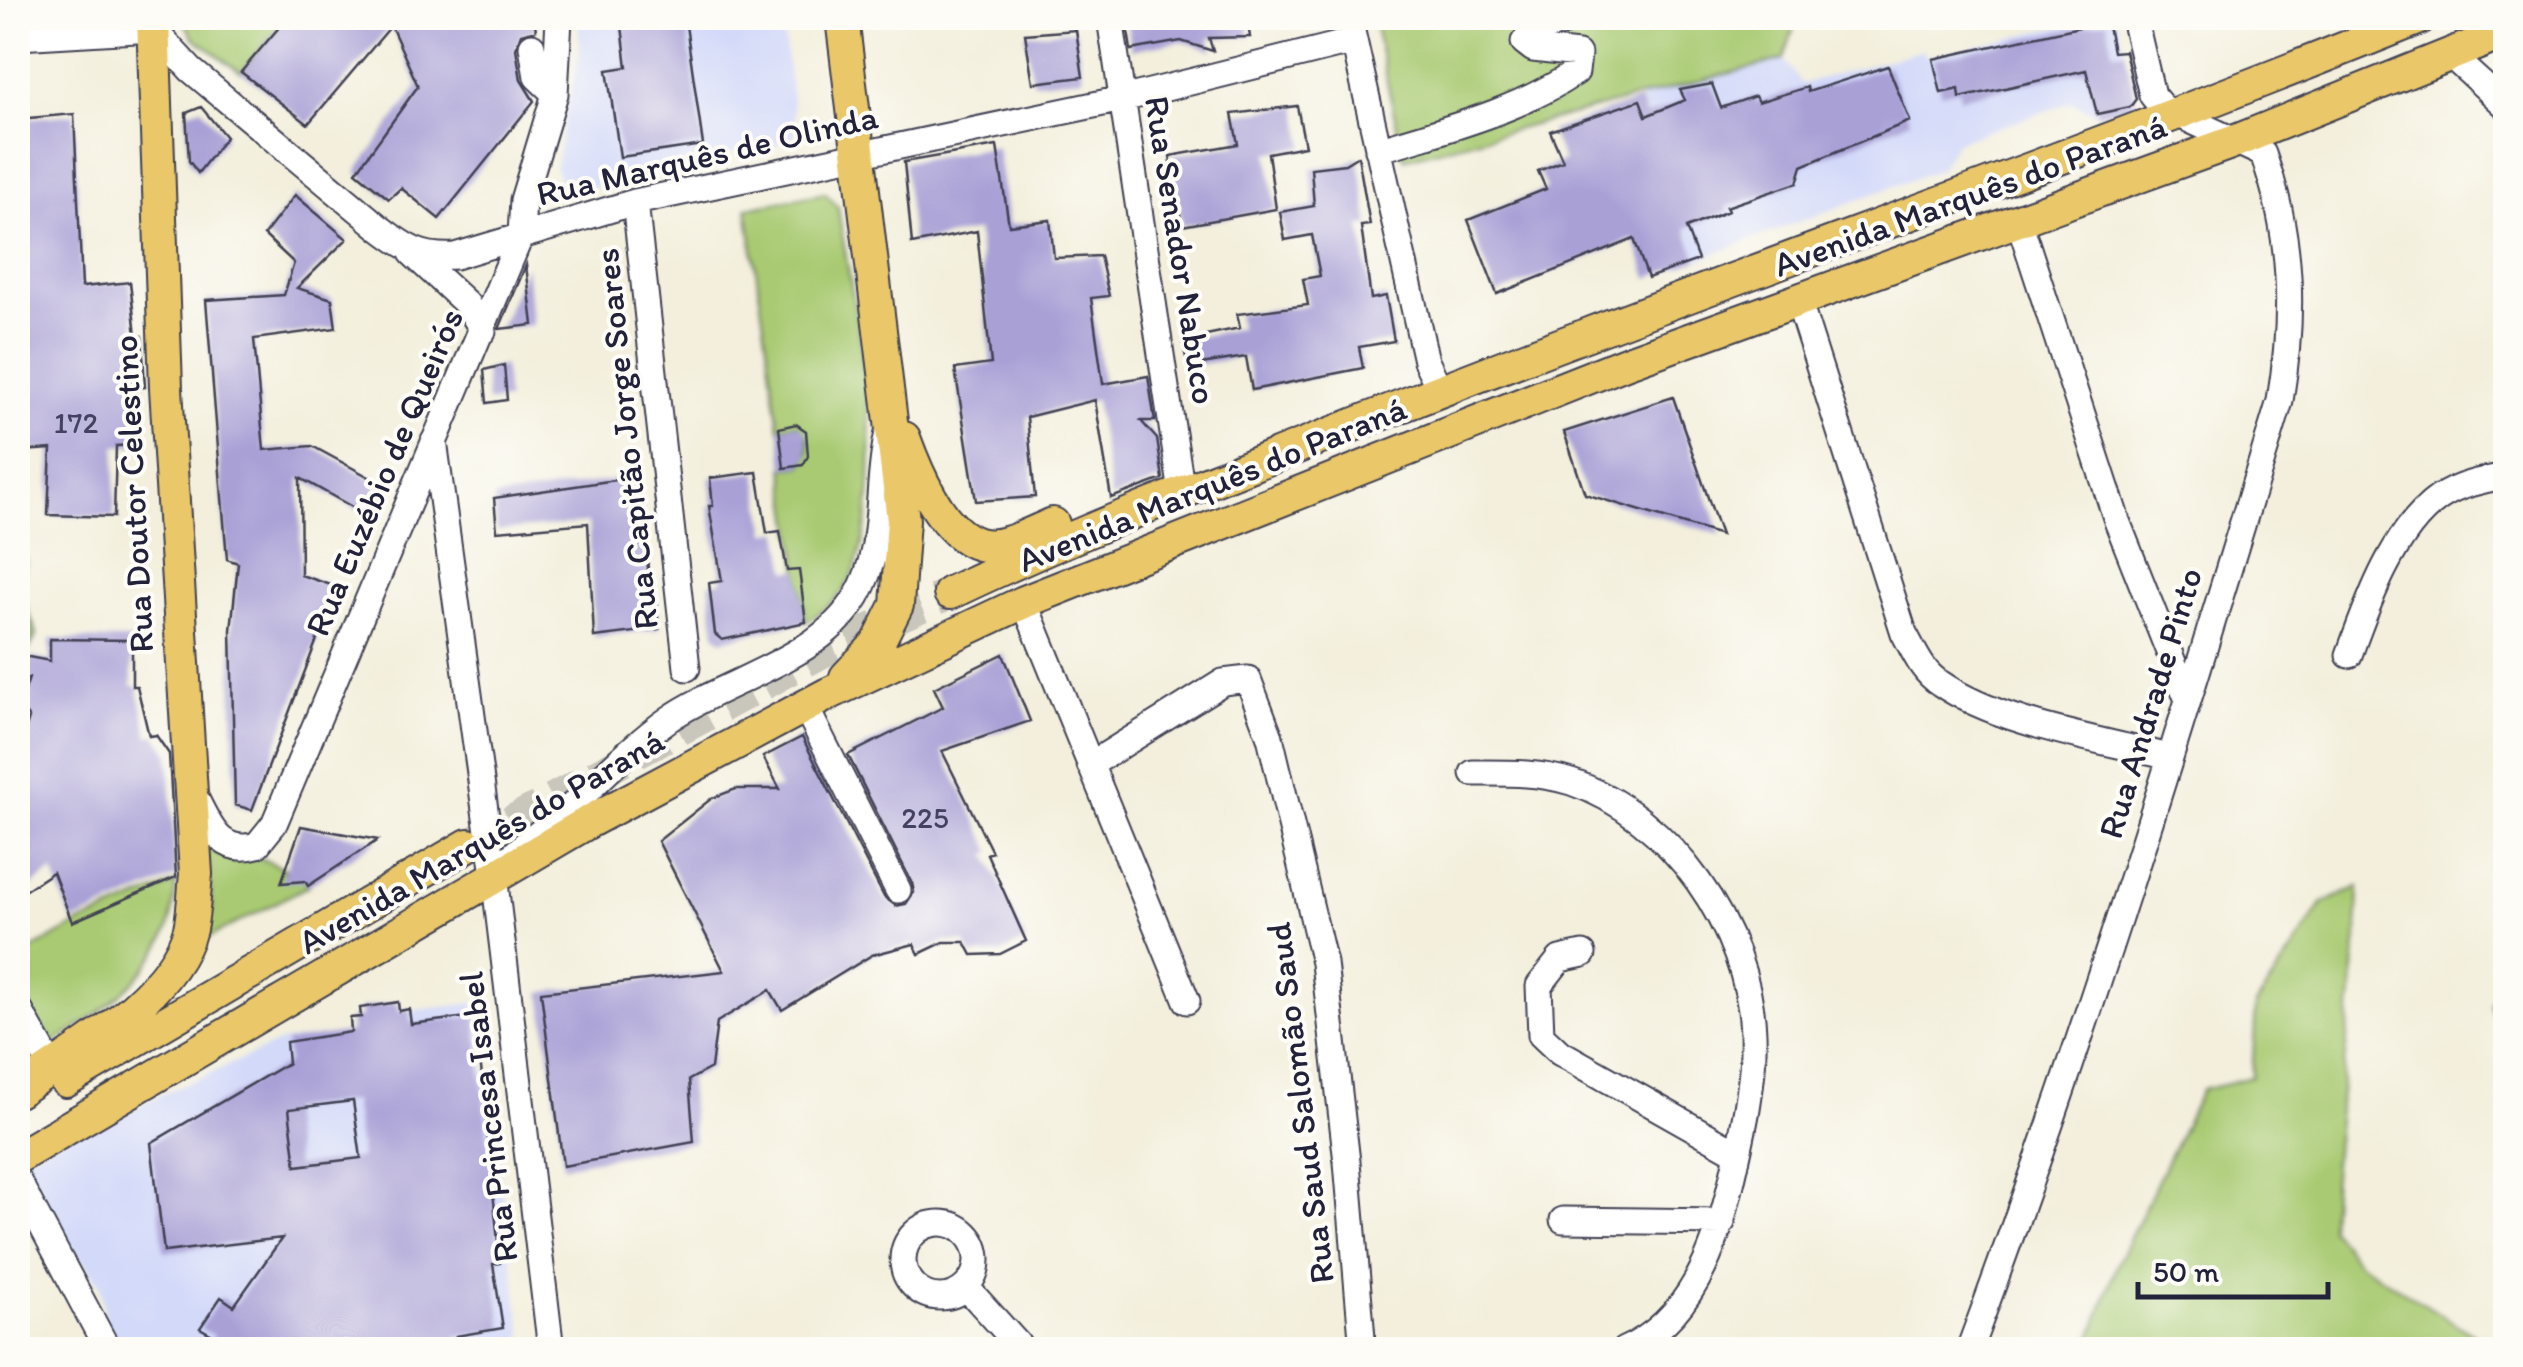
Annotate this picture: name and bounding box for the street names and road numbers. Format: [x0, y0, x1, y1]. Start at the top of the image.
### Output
street label: Rua Senador Nabuco [1136, 93, 1226, 407]
street label: Rua Marquês de Olinda [532, 95, 882, 215]
street label: Avenida Marquês do Paraná [1768, 104, 2172, 286]
street label: Rua Capitão Jorge Soares [585, 246, 667, 632]
street label: Rua Euzébio de Queirós [296, 302, 472, 642]
street label: Rua Doutor Celestino [104, 334, 162, 654]
street label: Avenida Marquês do Paraná [1012, 387, 1412, 581]
street label: Rua Andrade Pinto [2089, 563, 2211, 843]
street label: Avenida Marquês do Paraná [291, 719, 671, 963]
street label: Rua Saud Salomão Saud [1257, 920, 1343, 1286]
street label: Rua Princesa Isabel [449, 969, 527, 1265]

